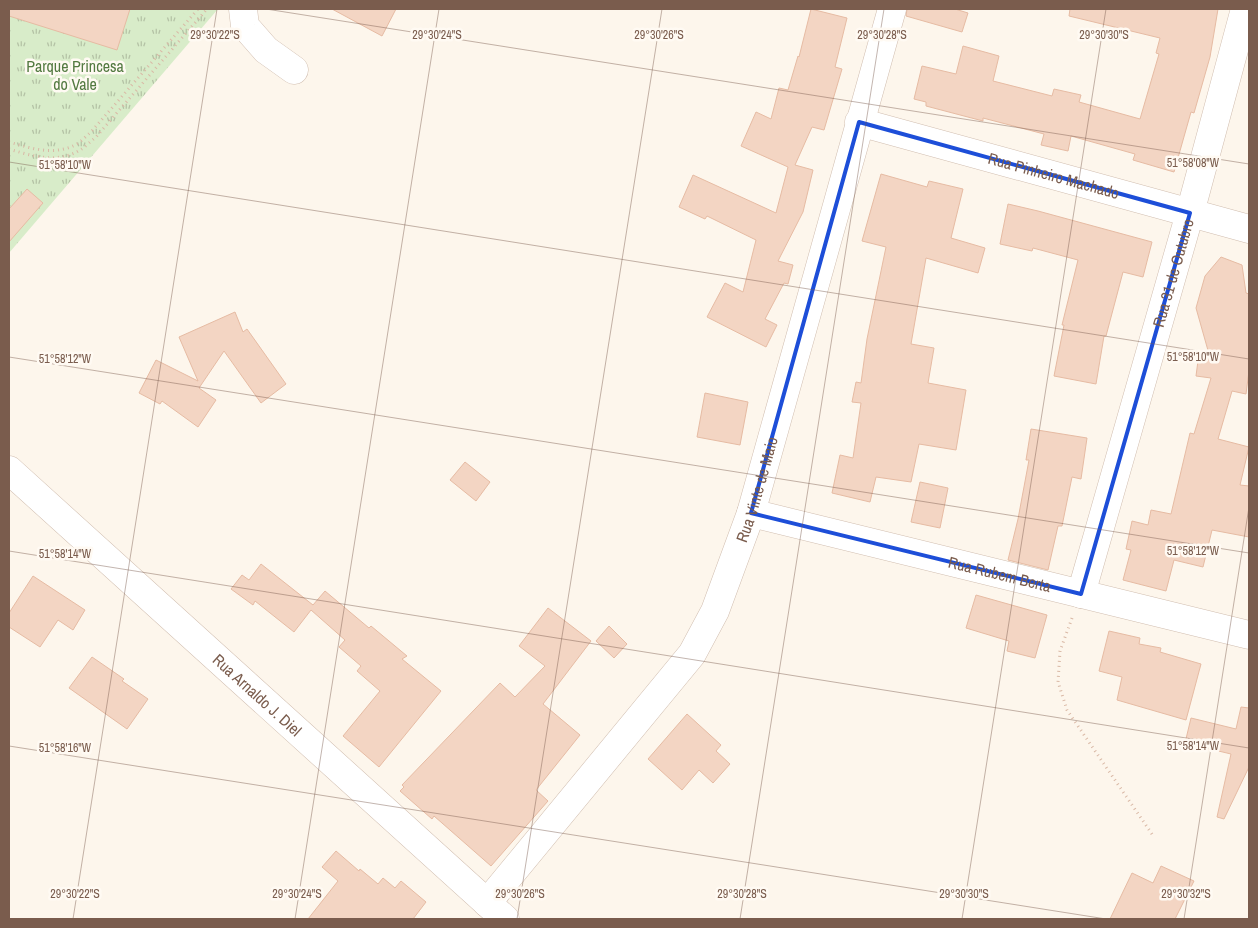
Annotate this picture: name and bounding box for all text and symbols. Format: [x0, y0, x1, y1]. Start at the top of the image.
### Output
text: 29°30'22"S [190, 27, 240, 43]
text: 29°30'24"S [412, 27, 462, 43]
text: 29°30'26"S [634, 27, 684, 43]
text: 29°30'28"S [857, 27, 907, 43]
text: 29°30'30"S [1079, 27, 1129, 43]
park label: Parque Princesa do Vale [26, 55, 125, 95]
street label: Rua Pinheiro Machado [986, 147, 1122, 204]
text: 51°58'08"W [1167, 155, 1220, 171]
text: 51°58'10"W [39, 157, 92, 173]
street label: Rua 31 de Outubro [1147, 216, 1199, 330]
text: 51°58'10"W [1167, 349, 1220, 365]
text: 51°58'12"W [39, 351, 92, 367]
street label: Rua Vinte de Maio [730, 434, 783, 545]
text: 51°58'12"W [1167, 543, 1220, 559]
text: 51°58'14"W [39, 546, 92, 562]
street label: Rua Rubem Berta [946, 551, 1054, 597]
street label: Rua Arnaldo J. Diel [208, 649, 307, 741]
text: 51°58'14"W [1167, 738, 1220, 754]
text: 51°58'16"W [39, 740, 92, 756]
text: 29°30'22"S [50, 886, 100, 902]
text: 29°30'24"S [272, 886, 322, 902]
text: 29°30'26"S [495, 886, 545, 902]
text: 29°30'28"S [717, 886, 767, 902]
text: 29°30'30"S [939, 886, 989, 902]
text: 29°30'32"S [1161, 886, 1211, 902]

